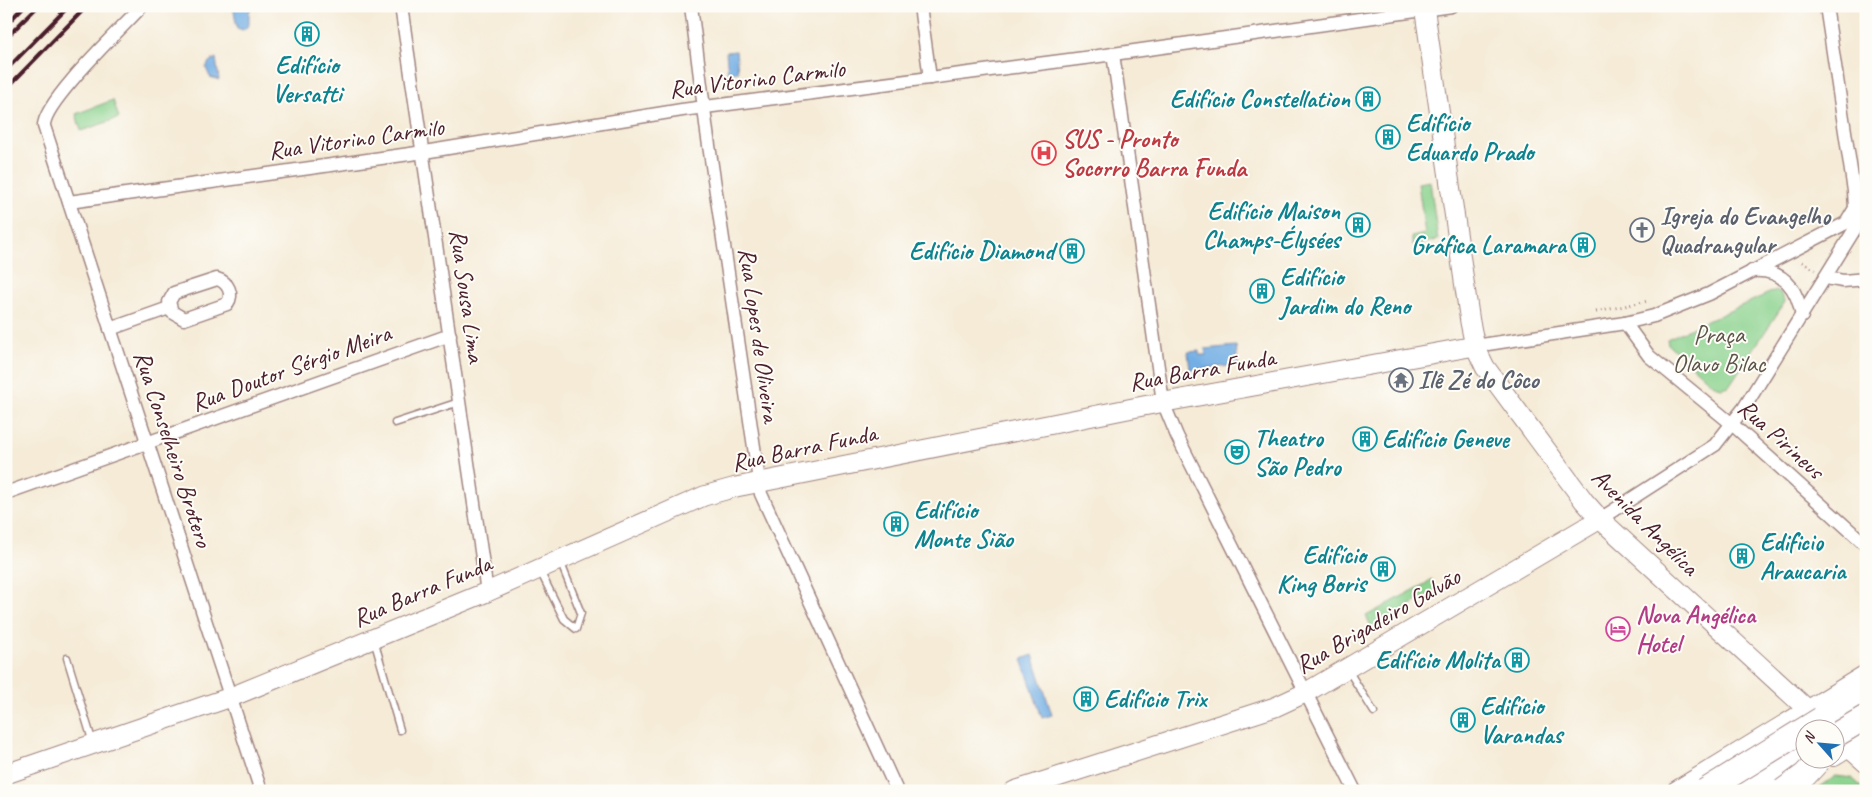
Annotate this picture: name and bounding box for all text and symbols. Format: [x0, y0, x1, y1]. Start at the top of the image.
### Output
building icon: Edifício Versatti [294, 21, 320, 47]
place label: Edifício Versatti [272, 49, 345, 110]
street label: Rua Vitorino Carmilo [667, 52, 848, 106]
place label: Edifício Constellation [1170, 83, 1351, 115]
building icon: Edifício Constellation [1355, 86, 1381, 112]
place label: Edifício Eduardo Prado [1406, 107, 1537, 168]
street label: Rua Vitorino Carmilo [266, 111, 447, 167]
place label: SUS - Pronto Socorro Barra Funda [1062, 123, 1248, 184]
building icon: Edifício Eduardo Prado [1375, 124, 1401, 150]
hospital icon: SUS - Pronto Socorro Barra Funda [1031, 140, 1057, 166]
place label: Edifício Maison Champs-Élysées [1203, 195, 1342, 256]
place label: Igreja do Evangelho Quadrangular [1660, 200, 1832, 261]
building icon: Edifício Maison Champs-Élysées [1345, 212, 1371, 238]
church icon: Igreja do Evangelho Quadrangular [1629, 217, 1655, 243]
street label: Rua Sousa Lima [442, 227, 492, 367]
place label: Gráfica Laramara [1411, 229, 1568, 261]
building icon: Gráfica Laramara [1570, 232, 1596, 258]
place label: Edifício Diamond [909, 235, 1058, 267]
building icon: Edifício Diamond [1059, 238, 1085, 264]
street label: Rua Lopes de Oliveira [731, 246, 787, 427]
place label: Edifício Jardim do Reno [1278, 261, 1413, 322]
building icon: Edifício Jardim do Reno [1249, 278, 1275, 304]
street label: Rua Doutor Sérgio Meira [187, 316, 397, 419]
park label: Praça Olavo Bilac [1673, 319, 1767, 380]
street label: Rua Barra Funda [1127, 341, 1280, 399]
street label: Rua Conselheiro Brotero [126, 347, 220, 552]
place label: Ilê Zé do Côco [1418, 364, 1541, 396]
temple icon: Ilê Zé do Côco [1388, 367, 1414, 393]
street label: Rua Pirineus [1731, 392, 1833, 488]
street label: Rua Barra Funda [729, 416, 882, 479]
place label: Theatro São Pedro [1254, 422, 1343, 483]
place label: Edifício Geneve [1382, 423, 1510, 455]
building icon: Edifício Geneve [1352, 426, 1378, 452]
theatre icon: Theatro São Pedro [1224, 439, 1250, 465]
street label: Avenida Angélica [1584, 461, 1707, 584]
place label: Edifício Monte Sião [914, 494, 1015, 555]
building icon: Edifício Monte Sião [883, 511, 909, 537]
place label: Edificio Araucaria [1760, 526, 1847, 587]
place label: Edifício King Boris [1277, 539, 1369, 600]
building icon: Edificio Araucaria [1729, 543, 1755, 569]
street label: Rua Barra Funda [348, 546, 499, 635]
building icon: Edifício King Boris [1370, 556, 1396, 582]
street label: Rua Brigadeiro Galvão [1290, 560, 1467, 681]
place label: Nova Angélica Hotel [1636, 599, 1757, 660]
hotel icon: Nova Angélica Hotel [1605, 616, 1631, 642]
place label: Edifício Molita [1375, 644, 1502, 676]
building icon: Edifício Molita [1504, 647, 1530, 673]
place label: Edifício Trix [1104, 683, 1209, 715]
building icon: Edifício Trix [1073, 686, 1099, 712]
place label: Edifício Varandas [1480, 690, 1564, 751]
building icon: Edifício Varandas [1450, 707, 1476, 733]
north arrow [1794, 720, 1844, 770]
text: N [1799, 729, 1819, 746]

